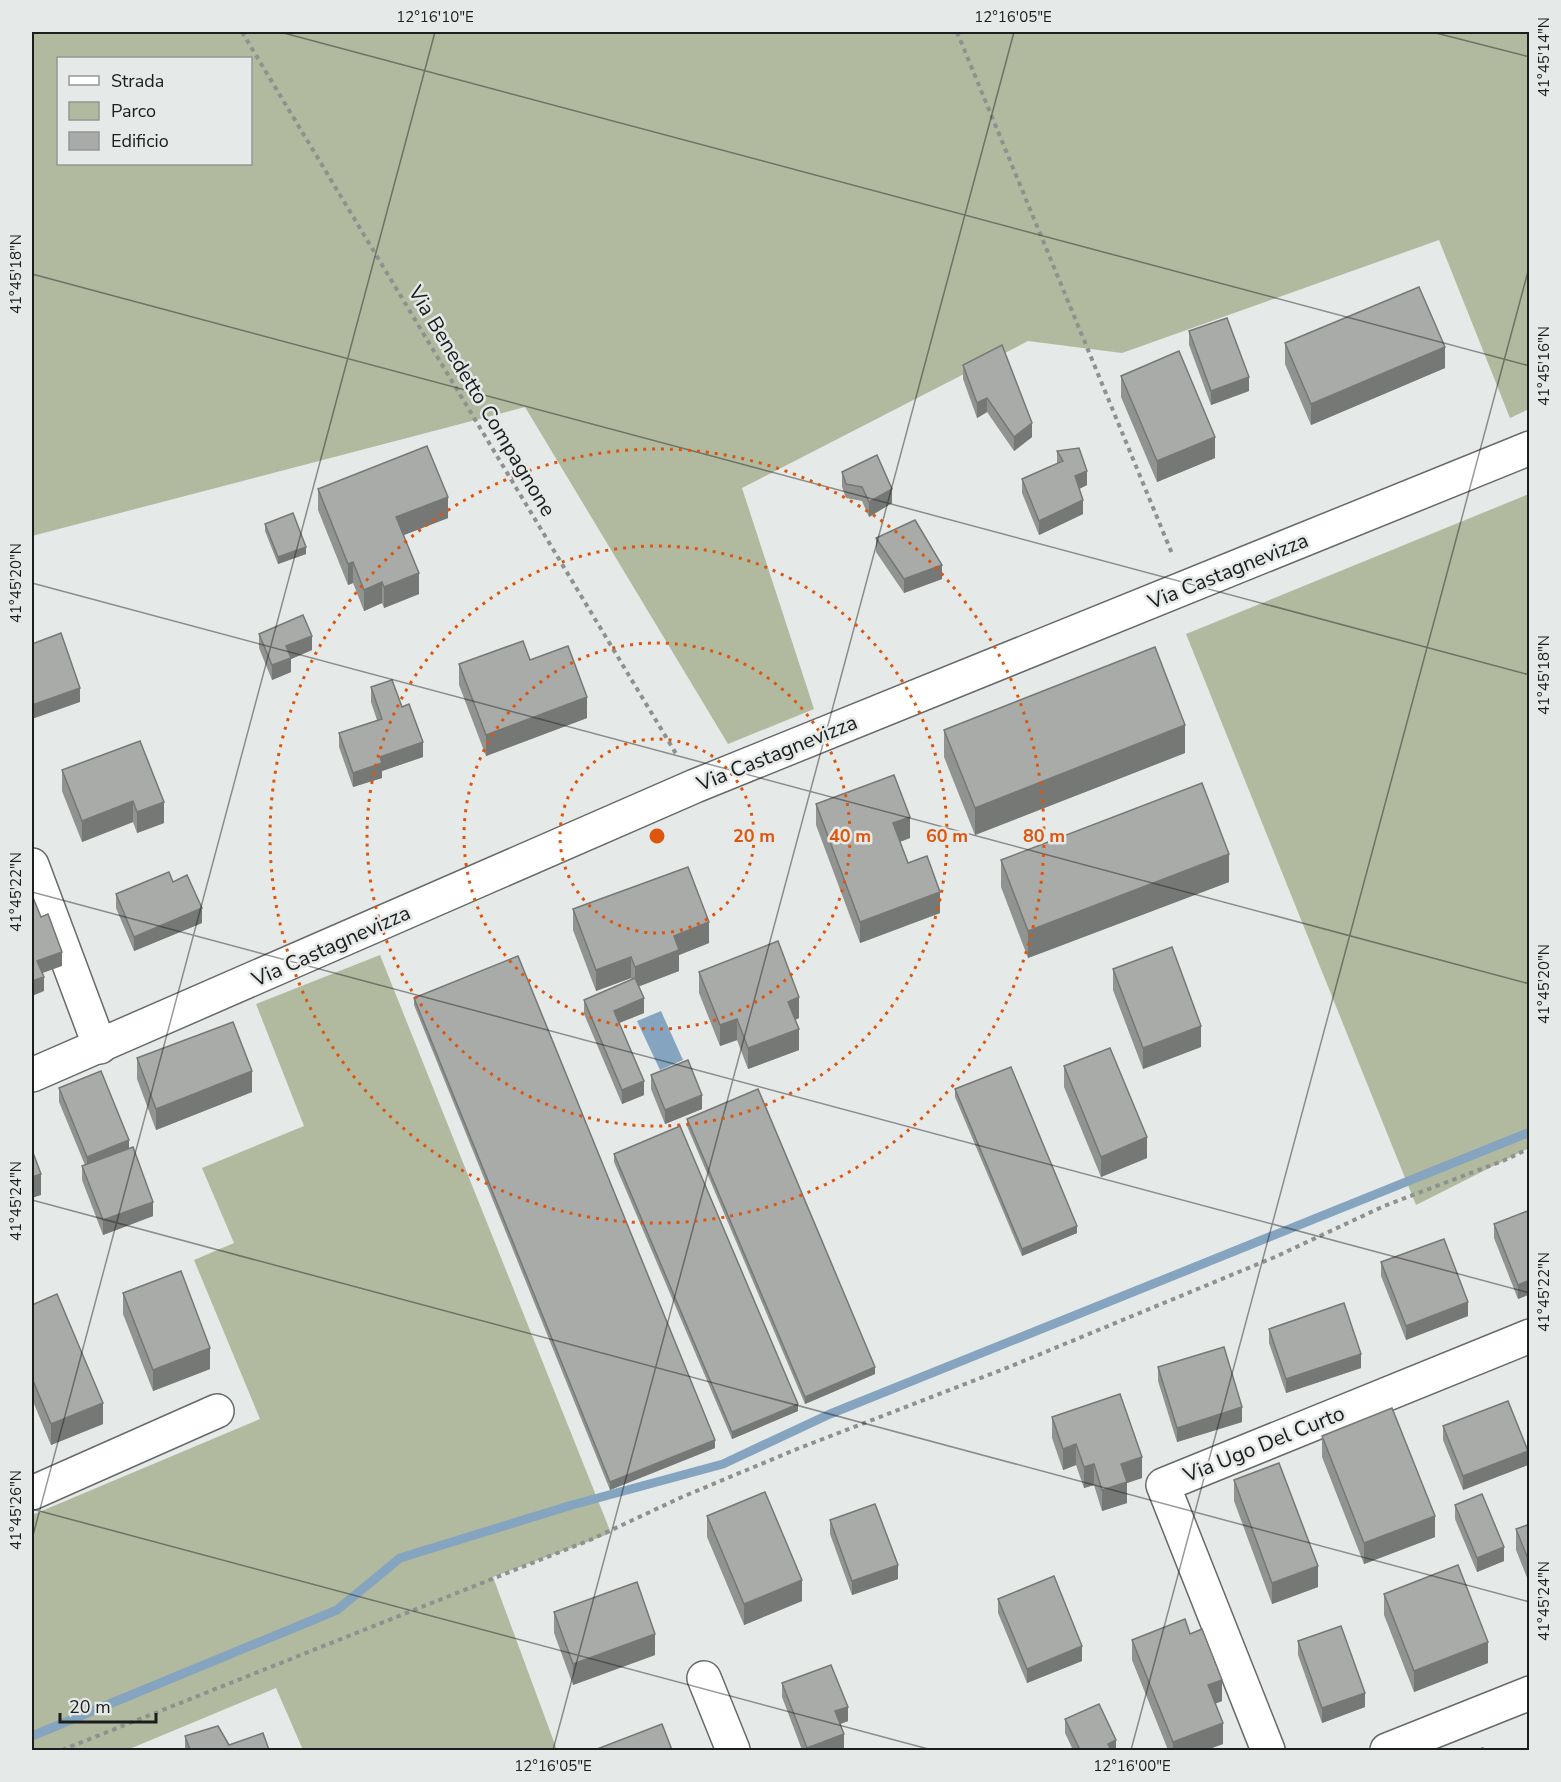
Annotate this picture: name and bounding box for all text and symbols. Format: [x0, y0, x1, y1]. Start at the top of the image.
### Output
text: 12°16'10"E [396, 7, 474, 27]
text: 12°16'05"E [974, 7, 1052, 27]
text: 41°45'14"N [1534, 17, 1554, 97]
legend [57, 57, 252, 165]
text: Strada [111, 69, 164, 93]
text: Parco [111, 99, 156, 123]
text: Edificio [111, 129, 169, 153]
text: 41°45'18"N [6, 234, 26, 314]
street label: Via Benedetto Compagnone [401, 280, 562, 522]
text: 41°45'16"N [1534, 326, 1554, 406]
street label: Via Castagnevizza [1143, 526, 1312, 616]
text: 41°45'20"N [6, 543, 26, 623]
text: 41°45'18"N [1534, 635, 1554, 715]
street label: Via Castagnevizza [692, 708, 861, 798]
text: 20 m [733, 824, 775, 848]
text: 40 m [829, 824, 871, 848]
text: 60 m [926, 824, 968, 848]
text: 80 m [1023, 824, 1065, 848]
centre of rings [647, 826, 667, 846]
text: 41°45'22"N [6, 852, 26, 932]
street label: Via Castagnevizza [246, 898, 415, 994]
text: 41°45'20"N [1534, 944, 1554, 1024]
text: 41°45'24"N [6, 1161, 26, 1241]
text: 41°45'22"N [1534, 1252, 1554, 1332]
street label: Via Ugo Del Curto [1178, 1399, 1349, 1489]
text: 41°45'26"N [6, 1470, 26, 1550]
text: 41°45'24"N [1534, 1561, 1554, 1641]
scale bar [60, 1686, 156, 1724]
text: 20 m [69, 1695, 111, 1719]
text: 12°16'05"E [514, 1756, 592, 1776]
text: 12°16'00"E [1093, 1756, 1171, 1776]

